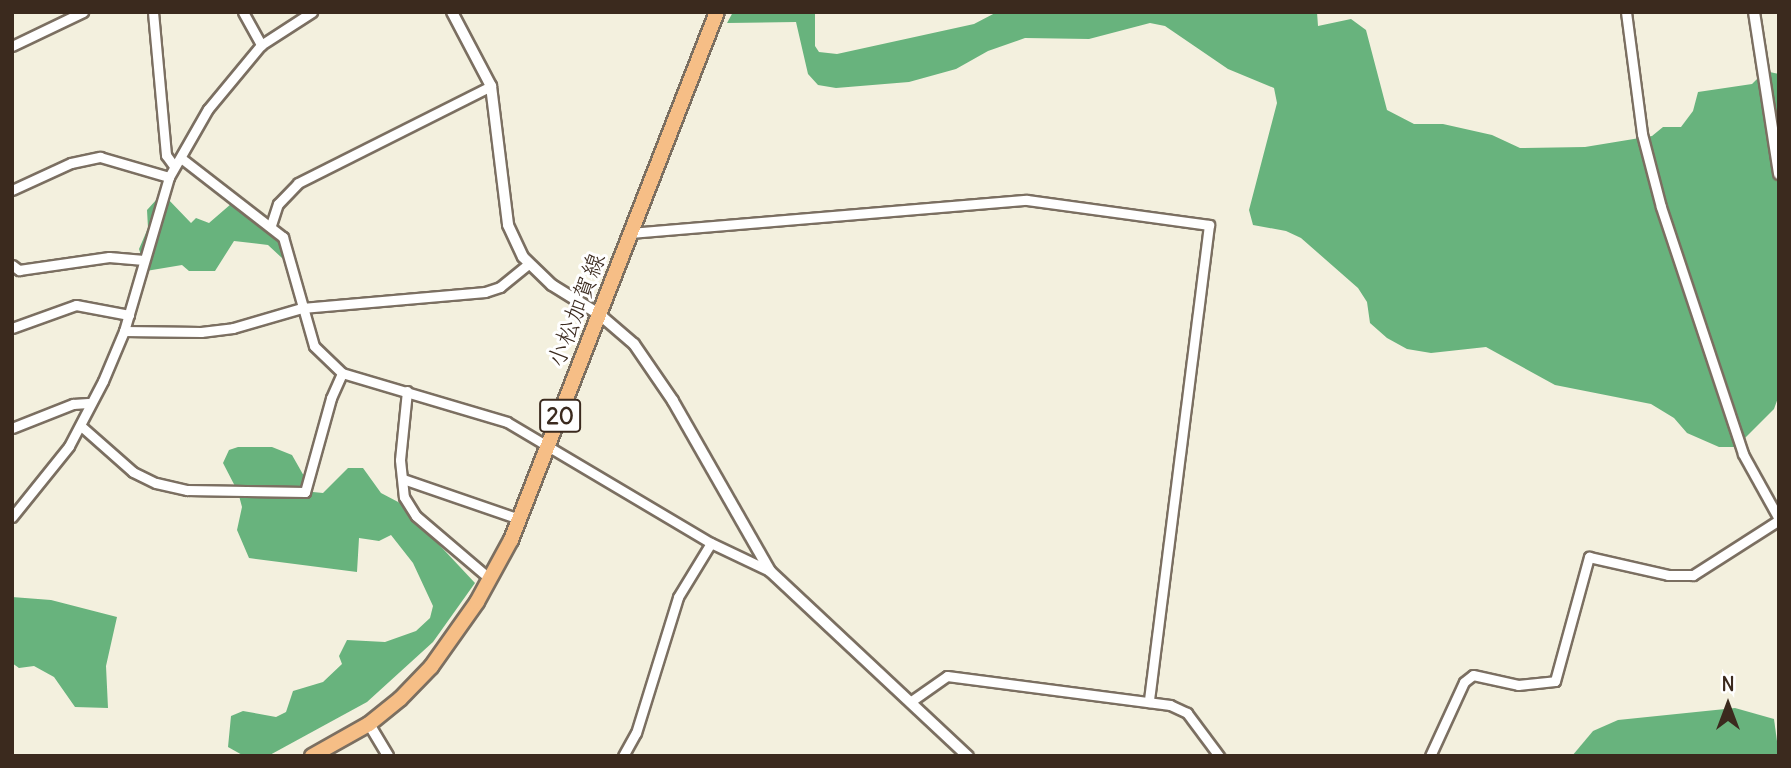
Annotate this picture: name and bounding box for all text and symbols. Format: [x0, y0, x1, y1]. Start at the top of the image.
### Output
street label: 小松加賀線 [541, 249, 611, 371]
road number: 20 [539, 396, 581, 436]
north arrow [1693, 670, 1763, 740]
text: N [1721, 672, 1735, 696]

